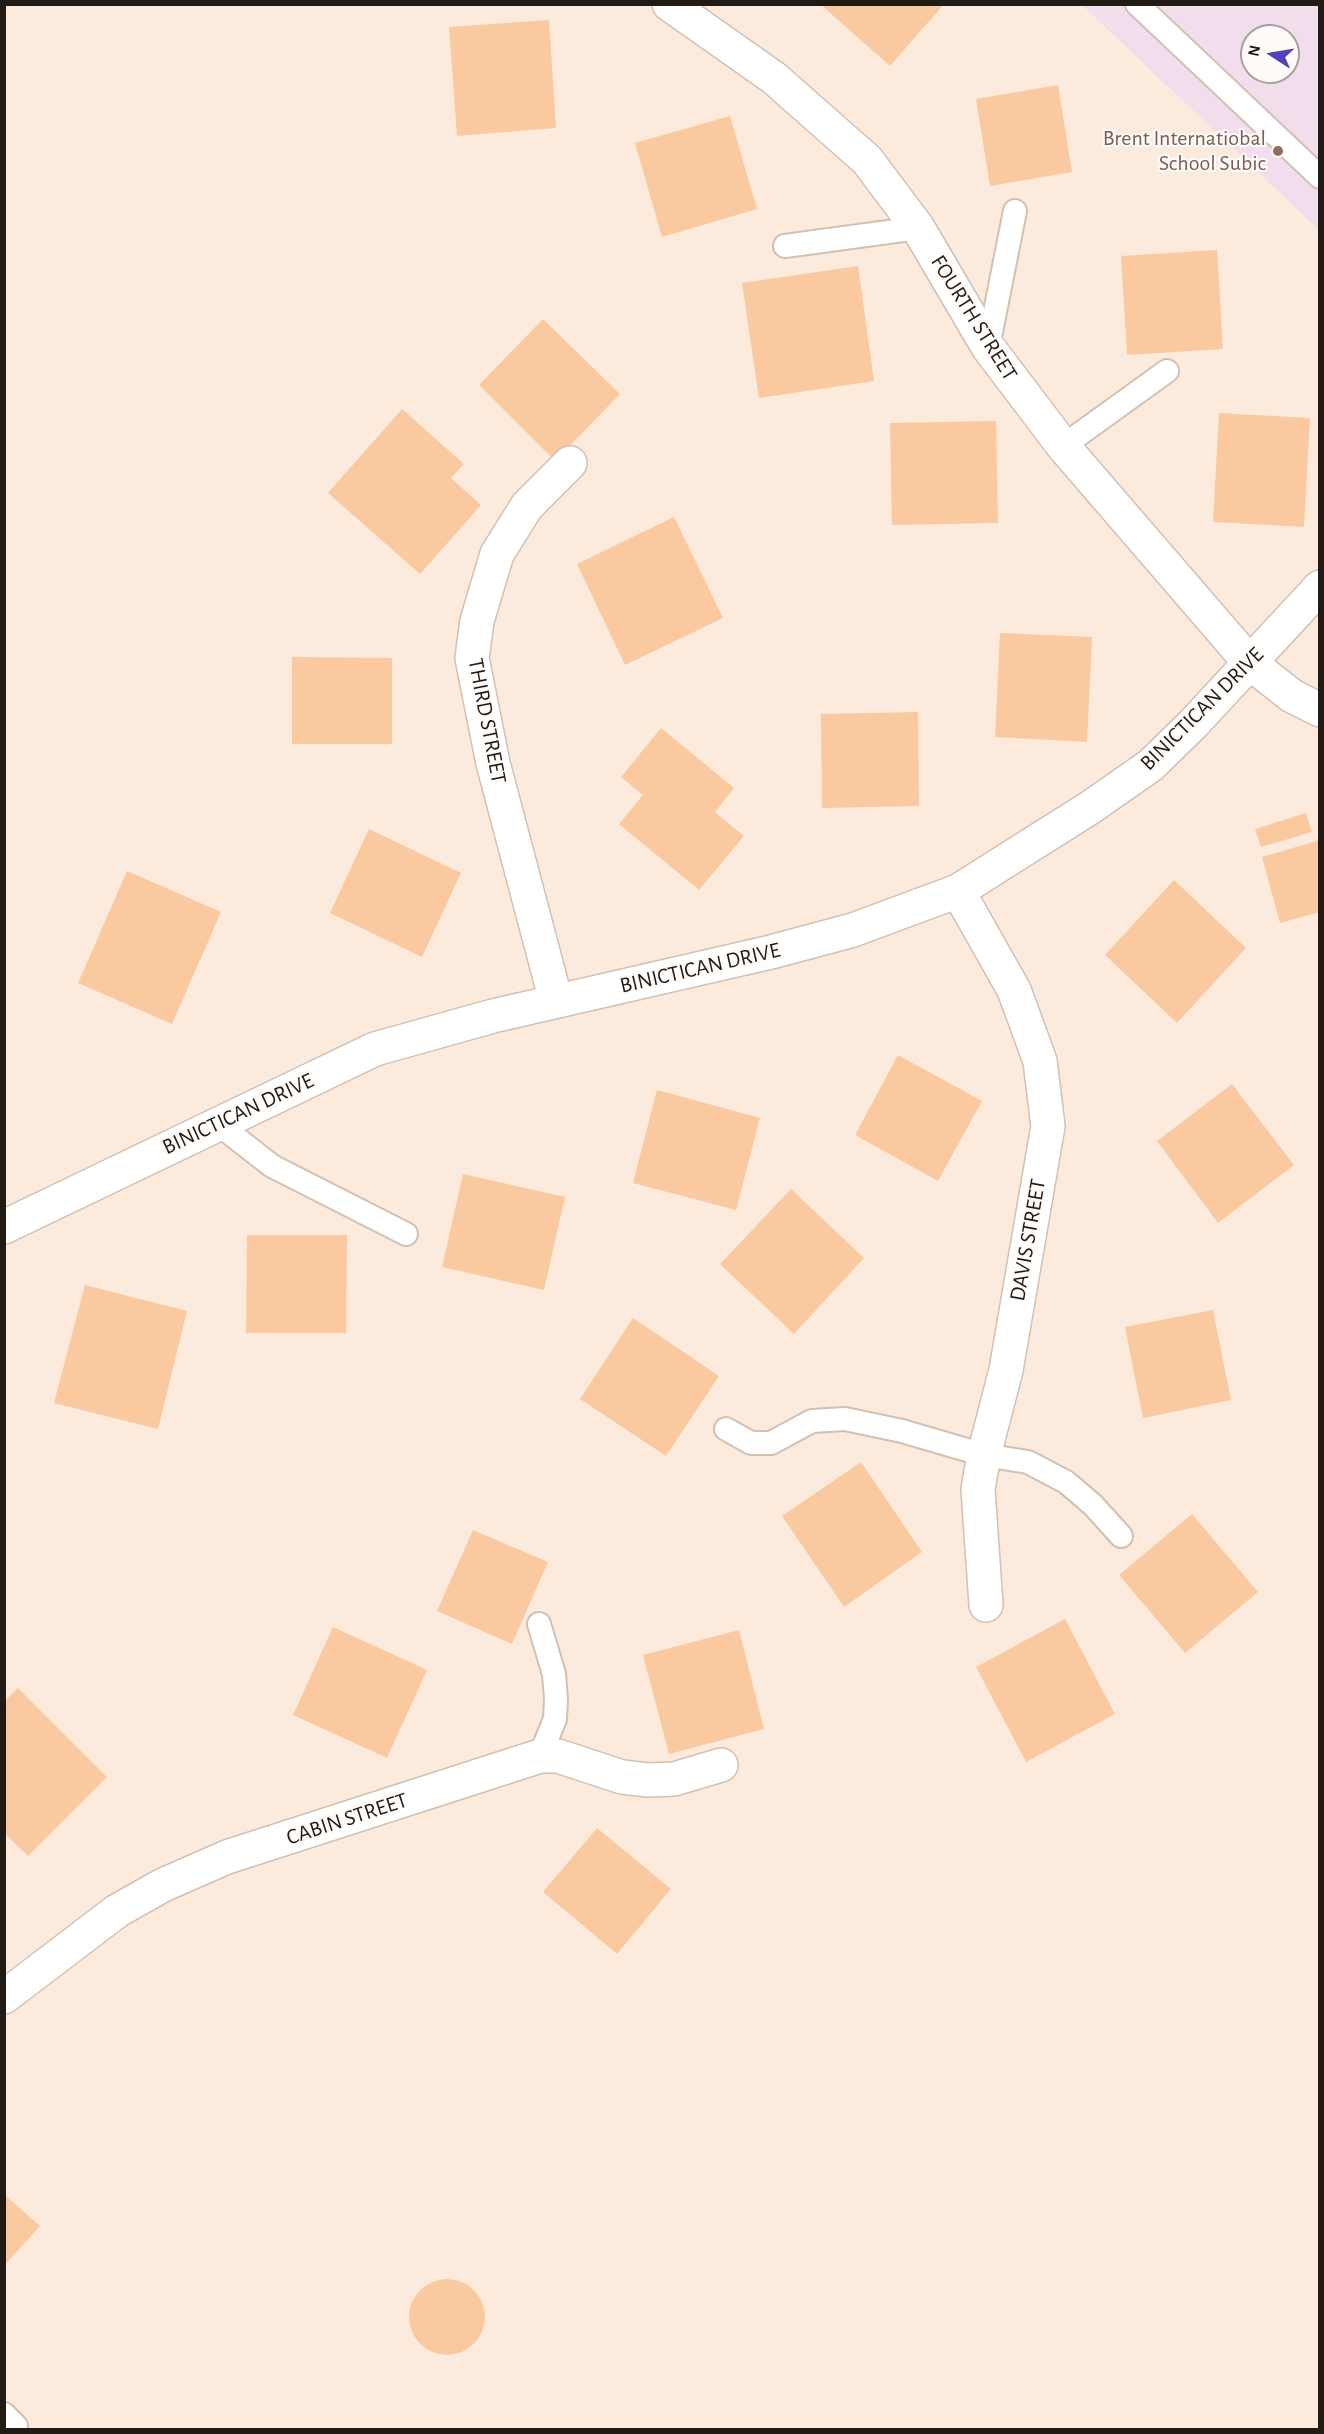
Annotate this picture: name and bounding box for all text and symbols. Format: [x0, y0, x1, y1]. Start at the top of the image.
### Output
north arrow [1240, 24, 1300, 84]
text: N [1245, 44, 1263, 58]
place label: Brent Internatiobal School Subic [1103, 125, 1266, 176]
marker: Brent Internatiobal School Subic [1271, 144, 1285, 158]
street label: FOURTH STREET [925, 250, 1023, 386]
street label: BINICTICAN DRIVE [1135, 642, 1269, 776]
street label: THIRD STREET [462, 656, 512, 786]
street label: BINICTICAN DRIVE [617, 937, 783, 999]
street label: BINICTICAN DRIVE [158, 1067, 318, 1161]
street label: DAVIS STREET [1004, 1177, 1052, 1303]
street label: CABIN STREET [283, 1787, 411, 1851]

